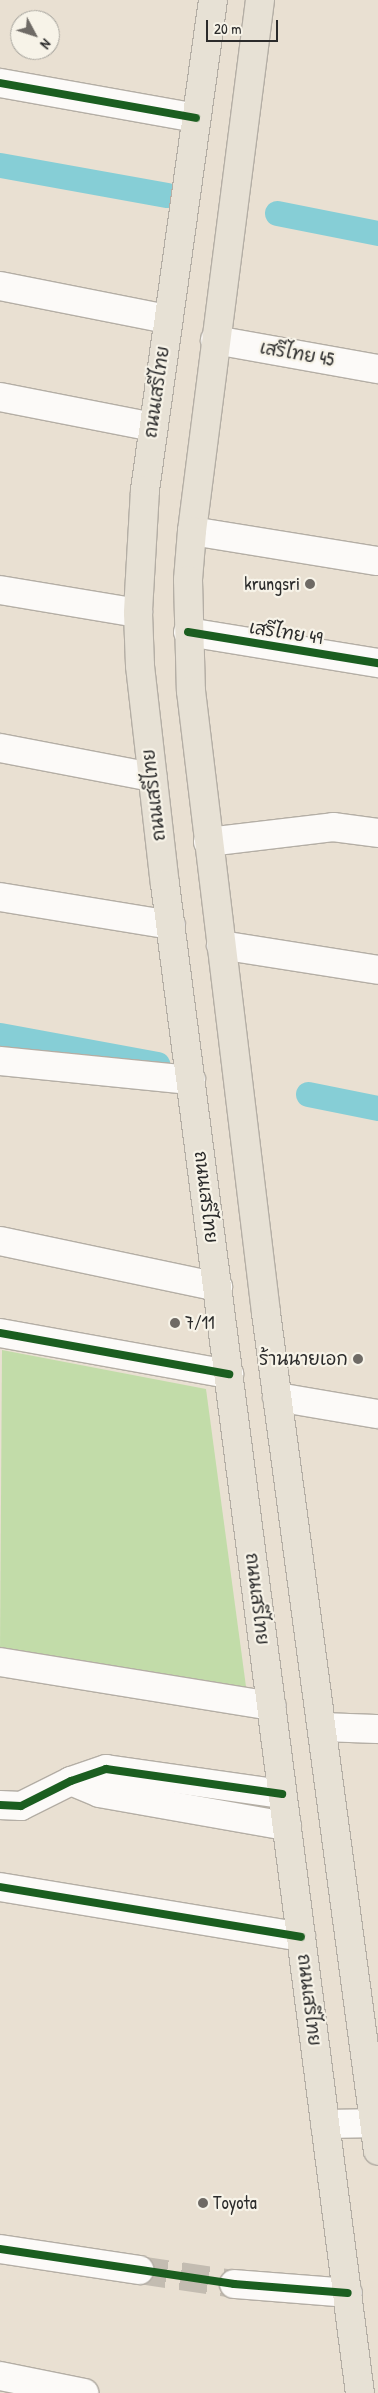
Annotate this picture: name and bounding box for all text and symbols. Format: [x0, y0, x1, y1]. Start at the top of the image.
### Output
north arrow [10, 10, 60, 60]
scale bar [208, 10, 280, 42]
text: 20 m [214, 18, 241, 39]
text: N [36, 35, 56, 53]
street label: เสรีไทย 45 [258, 337, 336, 371]
street label: ถนนเสรีไทย [140, 345, 174, 439]
place label: krungsri [244, 573, 300, 595]
marker: krungsri [304, 578, 316, 590]
street label: เสรีไทย 49 [248, 617, 324, 649]
street label: ถนนเสรีไทย [138, 748, 170, 842]
street label: ถนนเสรีไทย [190, 1150, 222, 1244]
place label: 7/11 [185, 1312, 215, 1334]
marker: 7/11 [169, 1317, 181, 1329]
place label: ร้านนายเอก [259, 1348, 348, 1370]
marker: ร้านนายเอก [352, 1353, 364, 1365]
street label: ถนนเสรีไทย [241, 1552, 273, 1646]
street label: ถนนเสรีไทย [293, 1953, 325, 2047]
place label: Toyota [213, 2192, 257, 2214]
marker: Toyota [197, 2197, 209, 2209]

